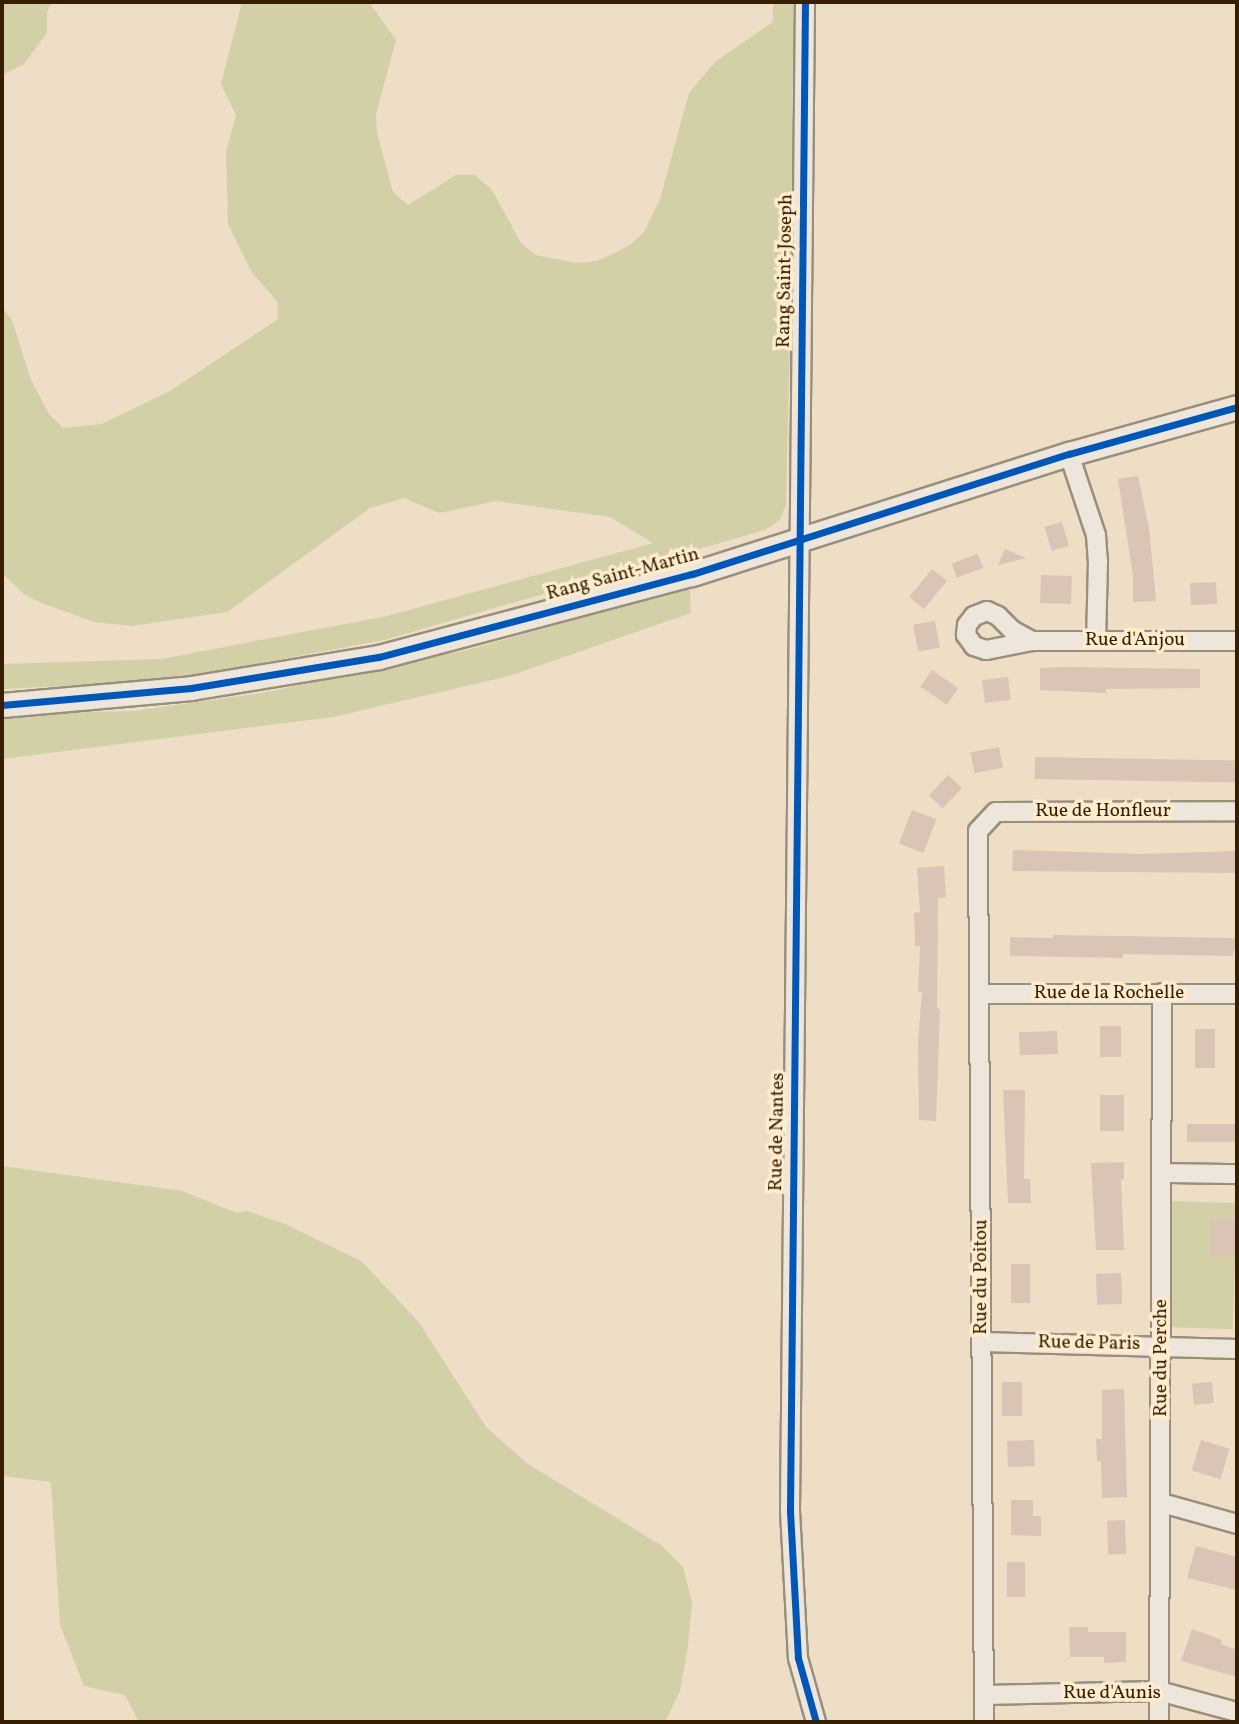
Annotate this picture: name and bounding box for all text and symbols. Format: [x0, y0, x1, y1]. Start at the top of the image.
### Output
street label: Rang Saint-Joseph [773, 194, 799, 348]
street label: Rang Saint-Martin [544, 544, 702, 606]
street label: Rue d'Anjou [1085, 630, 1185, 652]
street label: Rue de Honfleur [1035, 801, 1171, 823]
street label: Rue de la Rochelle [1034, 983, 1184, 1005]
street label: Rue de Nantes [766, 1073, 790, 1191]
street label: Rue du Poitou [971, 1219, 993, 1335]
street label: Rue du Perche [1151, 1299, 1173, 1417]
street label: Rue de Paris [1038, 1332, 1140, 1356]
street label: Rue d'Aunis [1063, 1683, 1161, 1705]

